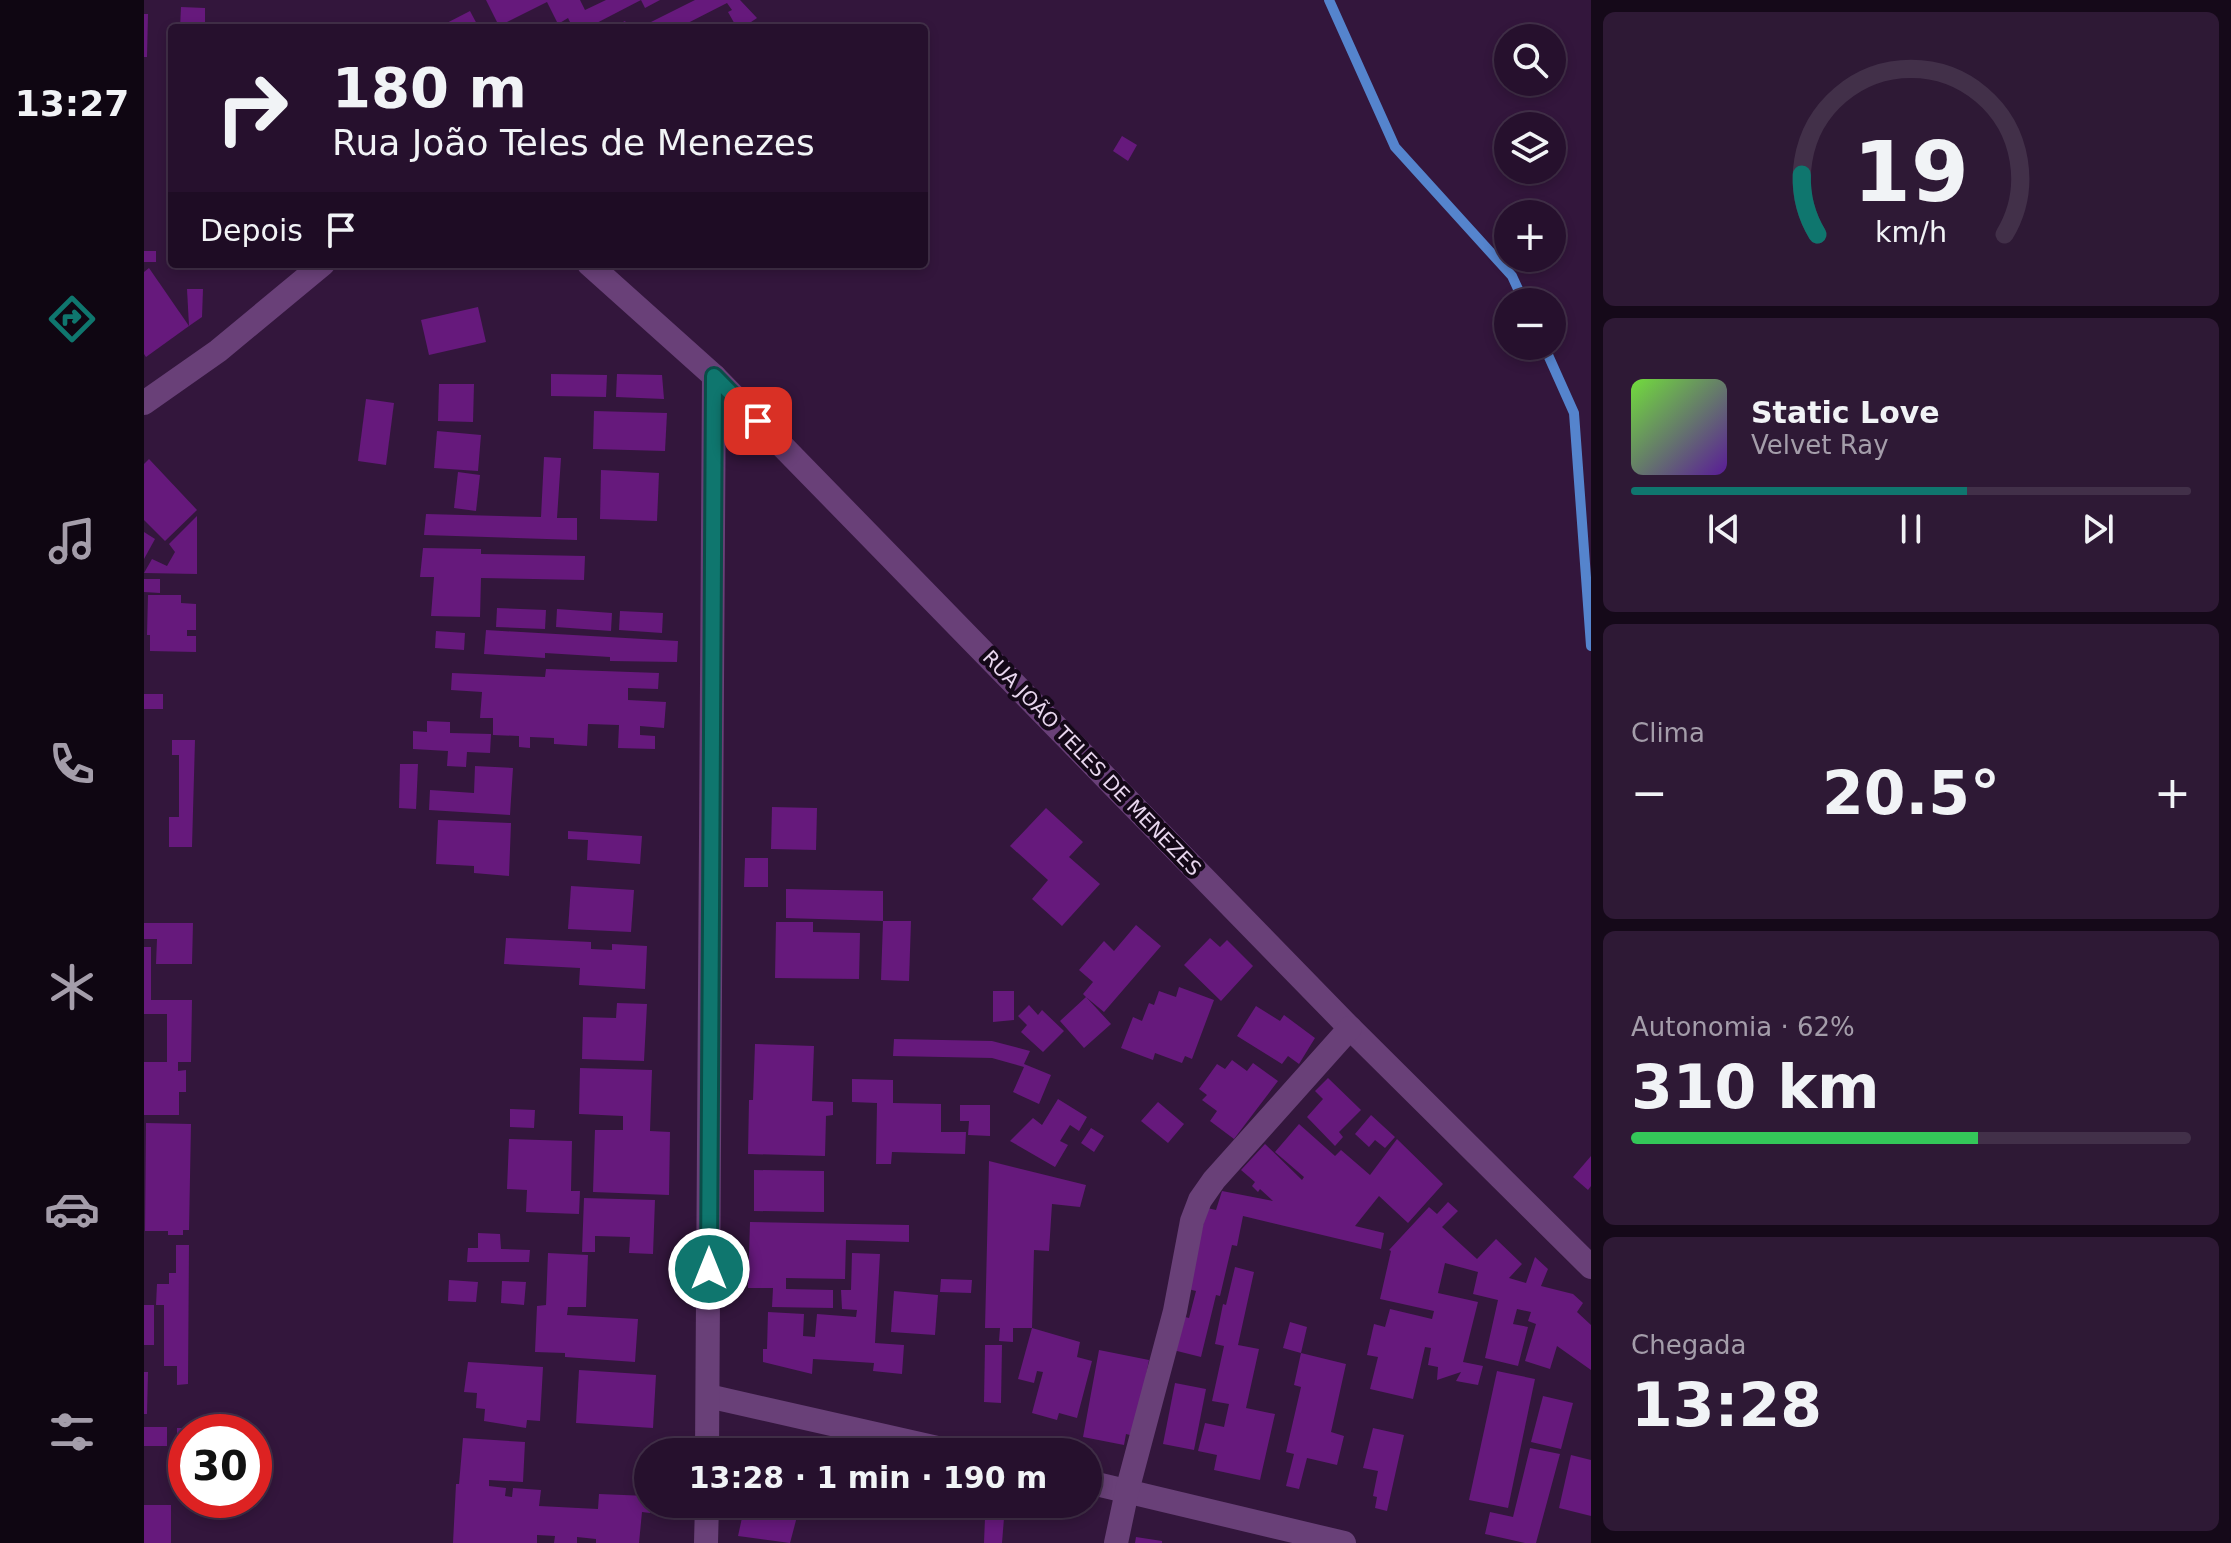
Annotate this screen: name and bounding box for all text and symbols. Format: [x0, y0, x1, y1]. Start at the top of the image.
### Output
map controls [1494, 24, 1566, 360]
button: search [1494, 24, 1566, 96]
text: 180 m [332, 55, 527, 120]
icon: right [200, 56, 304, 160]
text: 13:27 [15, 83, 129, 124]
button: layers [1494, 112, 1566, 184]
text: Rua João Teles de Menezes [332, 122, 815, 163]
text: 19 [1853, 124, 1969, 221]
button: + [1494, 200, 1566, 272]
icon: arrive [319, 208, 363, 252]
text: Depois [200, 213, 303, 248]
text: km/h [1875, 215, 1947, 249]
button: − [1494, 288, 1566, 360]
icon: directions [44, 291, 100, 347]
pin [724, 387, 792, 455]
text: Static Love [1751, 395, 1940, 430]
icon: arrive [736, 399, 780, 443]
text: Velvet Ray [1751, 430, 1889, 460]
icon: previous [1702, 507, 1746, 551]
icon: pause [1889, 507, 1933, 551]
icon: next [2076, 507, 2120, 551]
icon: music [44, 513, 100, 569]
street label: RUA JOÃO TELES DE MENEZES [978, 645, 1206, 881]
text: Clima [1631, 718, 1705, 748]
icon: phone [44, 736, 100, 792]
text: 20.5° [1822, 758, 2000, 828]
text: − [1631, 767, 1668, 818]
text: + [2154, 767, 2191, 818]
icon: climate [44, 959, 100, 1015]
text: Autonomia · 62% [1631, 1012, 1855, 1042]
text: 310 km [1631, 1052, 1880, 1122]
icon: car [44, 1181, 100, 1237]
position arrow [667, 1227, 751, 1311]
text: Chegada [1631, 1330, 1747, 1360]
text: 13:28 [1631, 1370, 1822, 1440]
icon: filters [44, 1404, 100, 1460]
speed limit sign: 30 [168, 1414, 272, 1518]
text: 13:28 · 1 min · 190 m [689, 1460, 1047, 1495]

